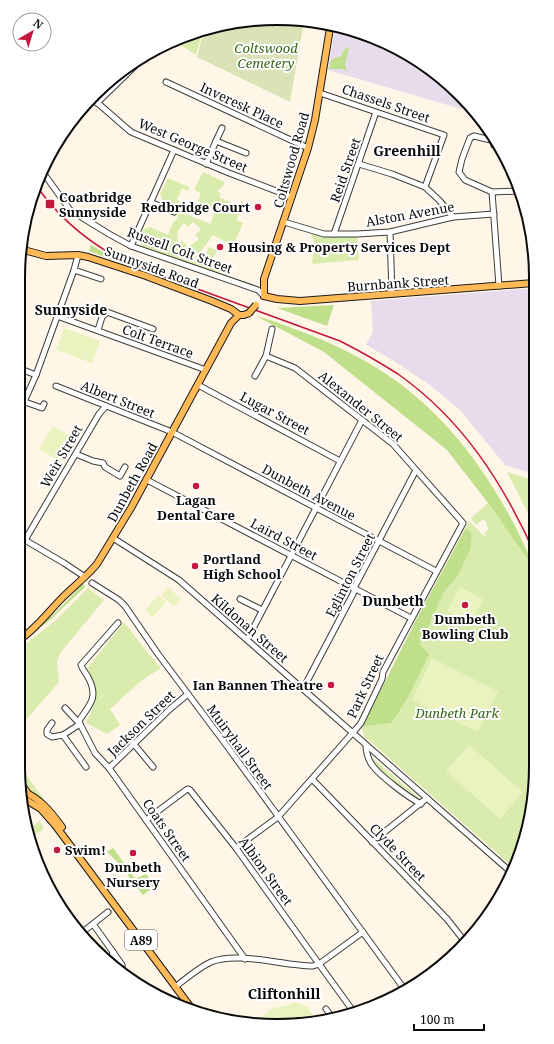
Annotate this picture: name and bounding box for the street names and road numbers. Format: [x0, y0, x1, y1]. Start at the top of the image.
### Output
street label: Inveresk Place [197, 78, 287, 132]
street label: Chassels Street [340, 80, 433, 127]
street label: Coltswood Road [269, 110, 313, 210]
street label: West George Street [136, 114, 251, 176]
street label: Reid Street [326, 135, 365, 205]
street label: Alston Avenue [364, 197, 456, 231]
street label: Russell Colt Street [125, 223, 235, 278]
street label: Sunnyside Road [102, 242, 202, 292]
street label: Burnbank Street [346, 270, 450, 296]
street label: Colt Terrace [120, 320, 196, 362]
street label: Alexander Street [315, 366, 407, 446]
street label: Albert Street [78, 376, 158, 422]
street label: Lugar Street [237, 387, 313, 439]
street label: Weir Street [36, 421, 86, 491]
street label: Dunbeth Road [103, 439, 161, 525]
street label: Dunbeth Avenue [259, 460, 359, 524]
street label: Laird Street [247, 514, 321, 564]
street label: Eglinton Street [321, 530, 379, 620]
street label: Kildonan Street [208, 590, 293, 667]
street label: Park Street [342, 651, 388, 721]
street label: Jackson Street [103, 686, 179, 761]
street label: Muiryhall Street [203, 701, 277, 794]
street label: Coats Street [139, 795, 196, 865]
street label: Clyde Street [366, 819, 430, 885]
street label: Albion Street [235, 833, 297, 909]
road number: A89 [125, 930, 157, 950]

